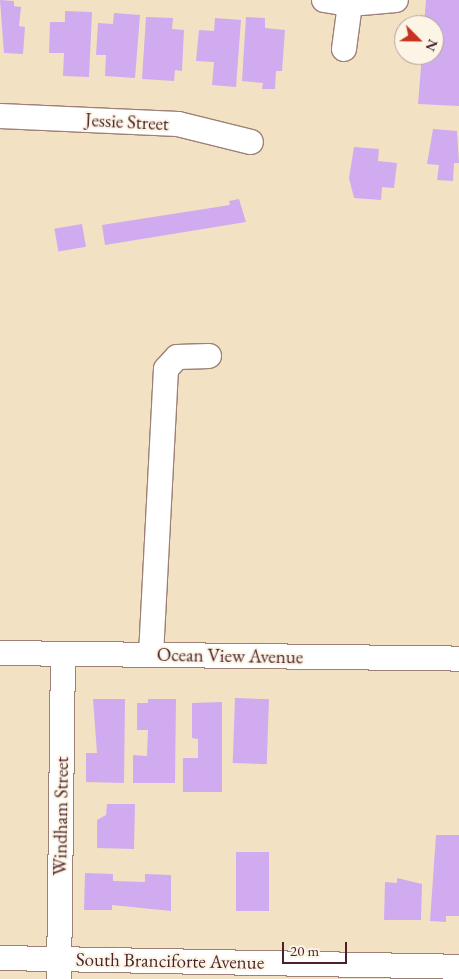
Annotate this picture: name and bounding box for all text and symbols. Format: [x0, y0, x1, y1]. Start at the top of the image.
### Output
north arrow [394, 15, 444, 65]
text: N [421, 37, 442, 54]
street label: Jessie Street [85, 108, 169, 136]
street label: Ocean View Avenue [157, 643, 303, 669]
street label: Windham Street [49, 756, 73, 876]
scale bar [284, 932, 349, 964]
text: 20 m [290, 941, 319, 960]
street label: South Branciforte Avenue [76, 948, 264, 974]

